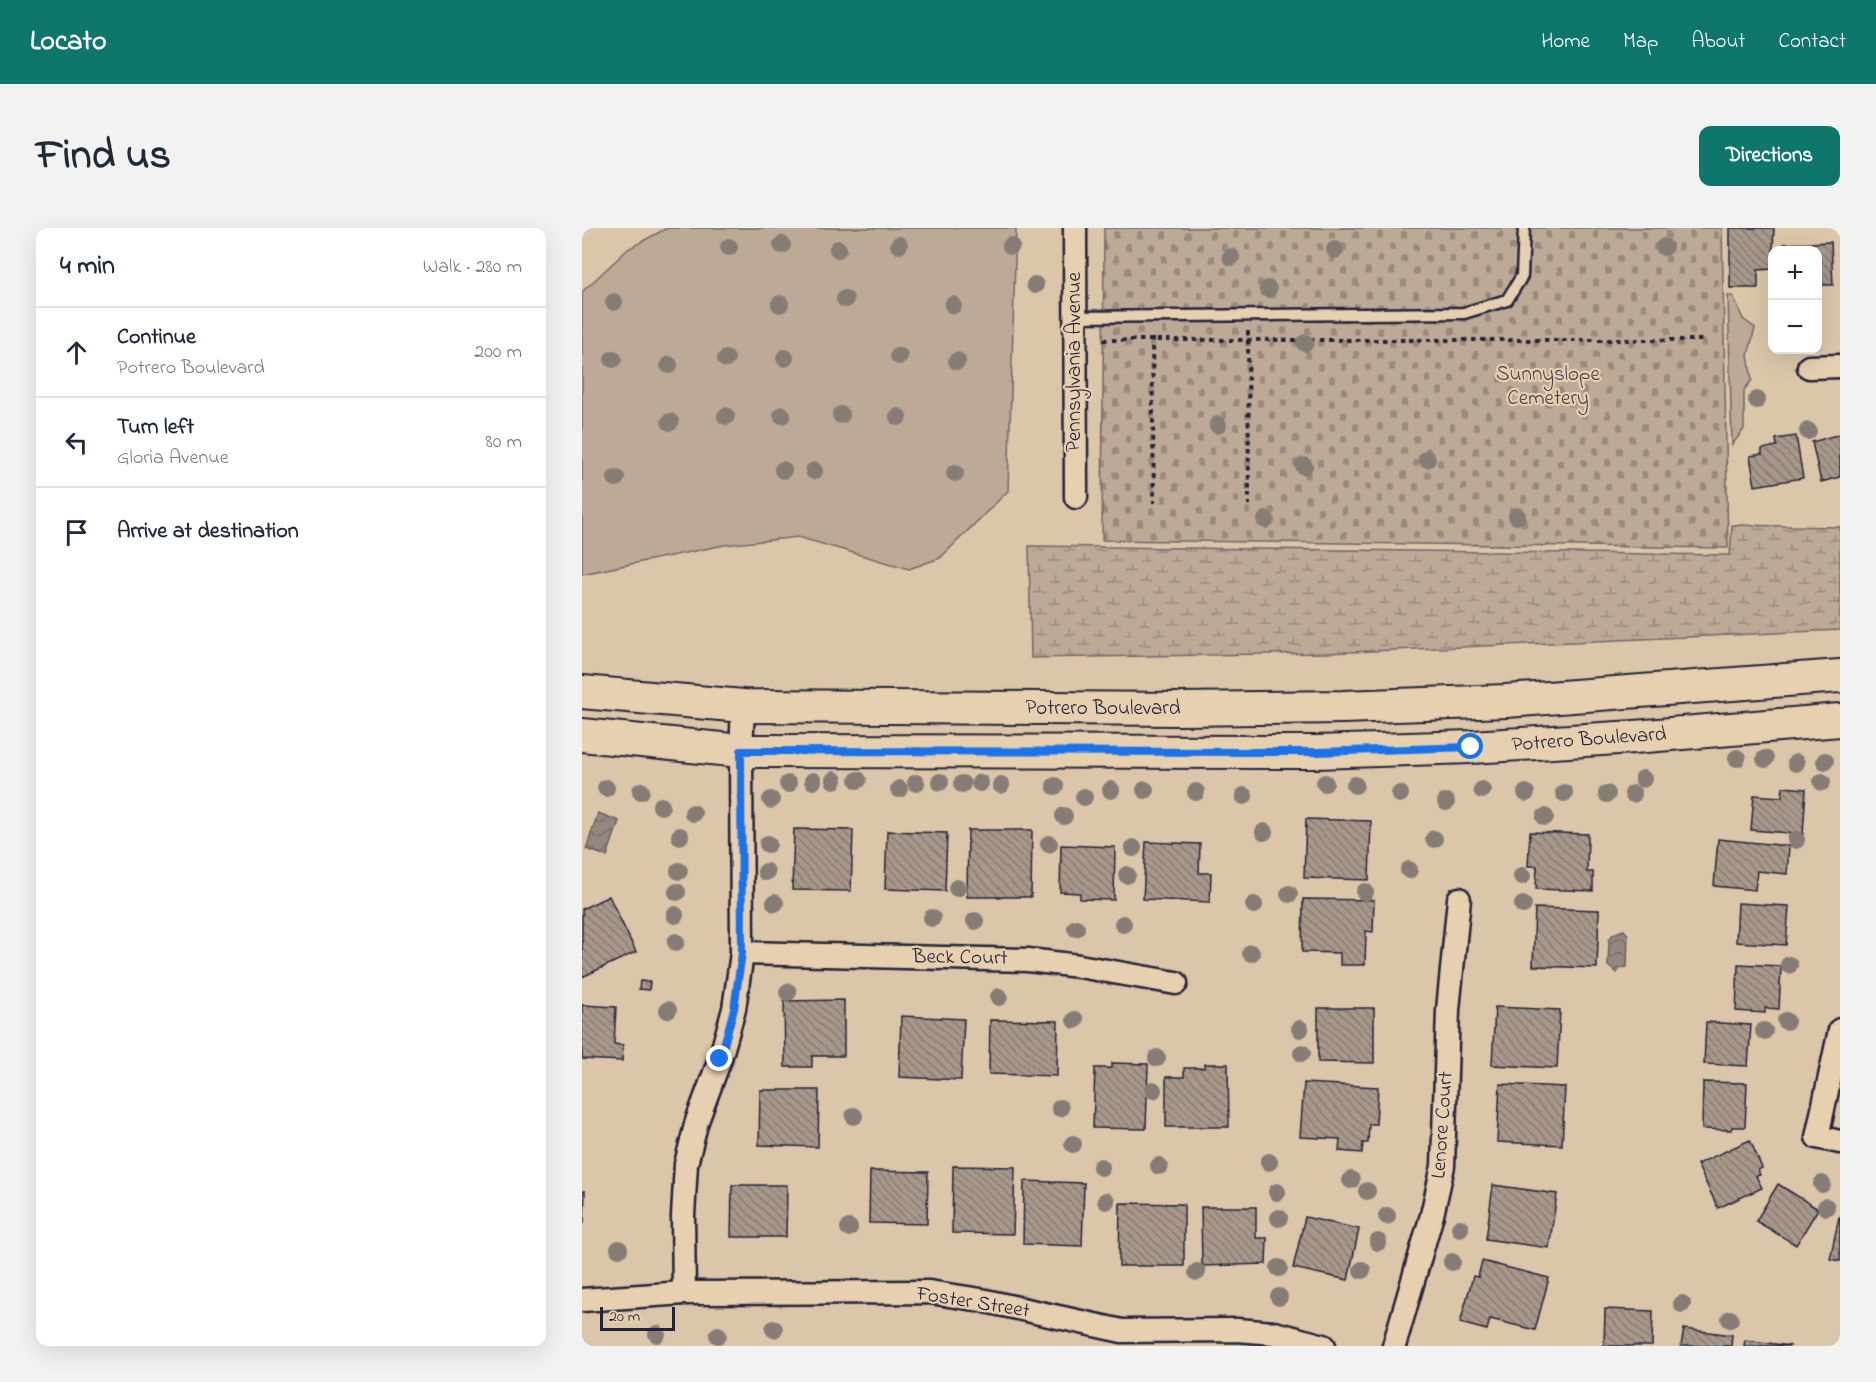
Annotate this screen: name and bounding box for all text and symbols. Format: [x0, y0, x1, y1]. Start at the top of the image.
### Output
text: Locato [30, 22, 106, 63]
text: Home [1541, 27, 1590, 57]
text: Map [1623, 27, 1658, 57]
text: About [1691, 27, 1745, 57]
text: Contact [1778, 27, 1846, 57]
text: Find us [36, 126, 171, 187]
button: Directions [1699, 126, 1840, 186]
map controls [1768, 246, 1822, 354]
button: + [1768, 246, 1822, 300]
text: 4 min [60, 248, 115, 286]
text: Walk · 280 m [423, 253, 522, 282]
street label: Pennsylvania Avenue [1060, 271, 1092, 452]
button: − [1768, 300, 1822, 354]
text: Continue [117, 322, 196, 354]
icon: ahead [60, 336, 93, 369]
text: 200 m [474, 338, 522, 367]
text: Potrero Boulevard [117, 354, 265, 383]
park label: Sunnyslope Cemetery [1496, 360, 1600, 416]
text: Turn left [117, 412, 194, 444]
icon: left [60, 426, 93, 459]
text: 80 m [485, 428, 522, 457]
text: Gloria Avenue [117, 444, 229, 473]
icon: arrive [60, 516, 93, 549]
text: Arrive at destination [117, 516, 299, 548]
street label: Potrero Boulevard [1025, 694, 1181, 724]
street label: Potrero Boulevard [1511, 720, 1668, 760]
route start [1457, 733, 1483, 759]
street label: Beck Court [911, 942, 1008, 974]
route end [706, 1045, 732, 1071]
street label: Lenore Court [1424, 1070, 1462, 1180]
street label: Foster Street [913, 1279, 1032, 1327]
scale bar [600, 1304, 675, 1332]
text: 20 m [609, 1305, 640, 1329]

